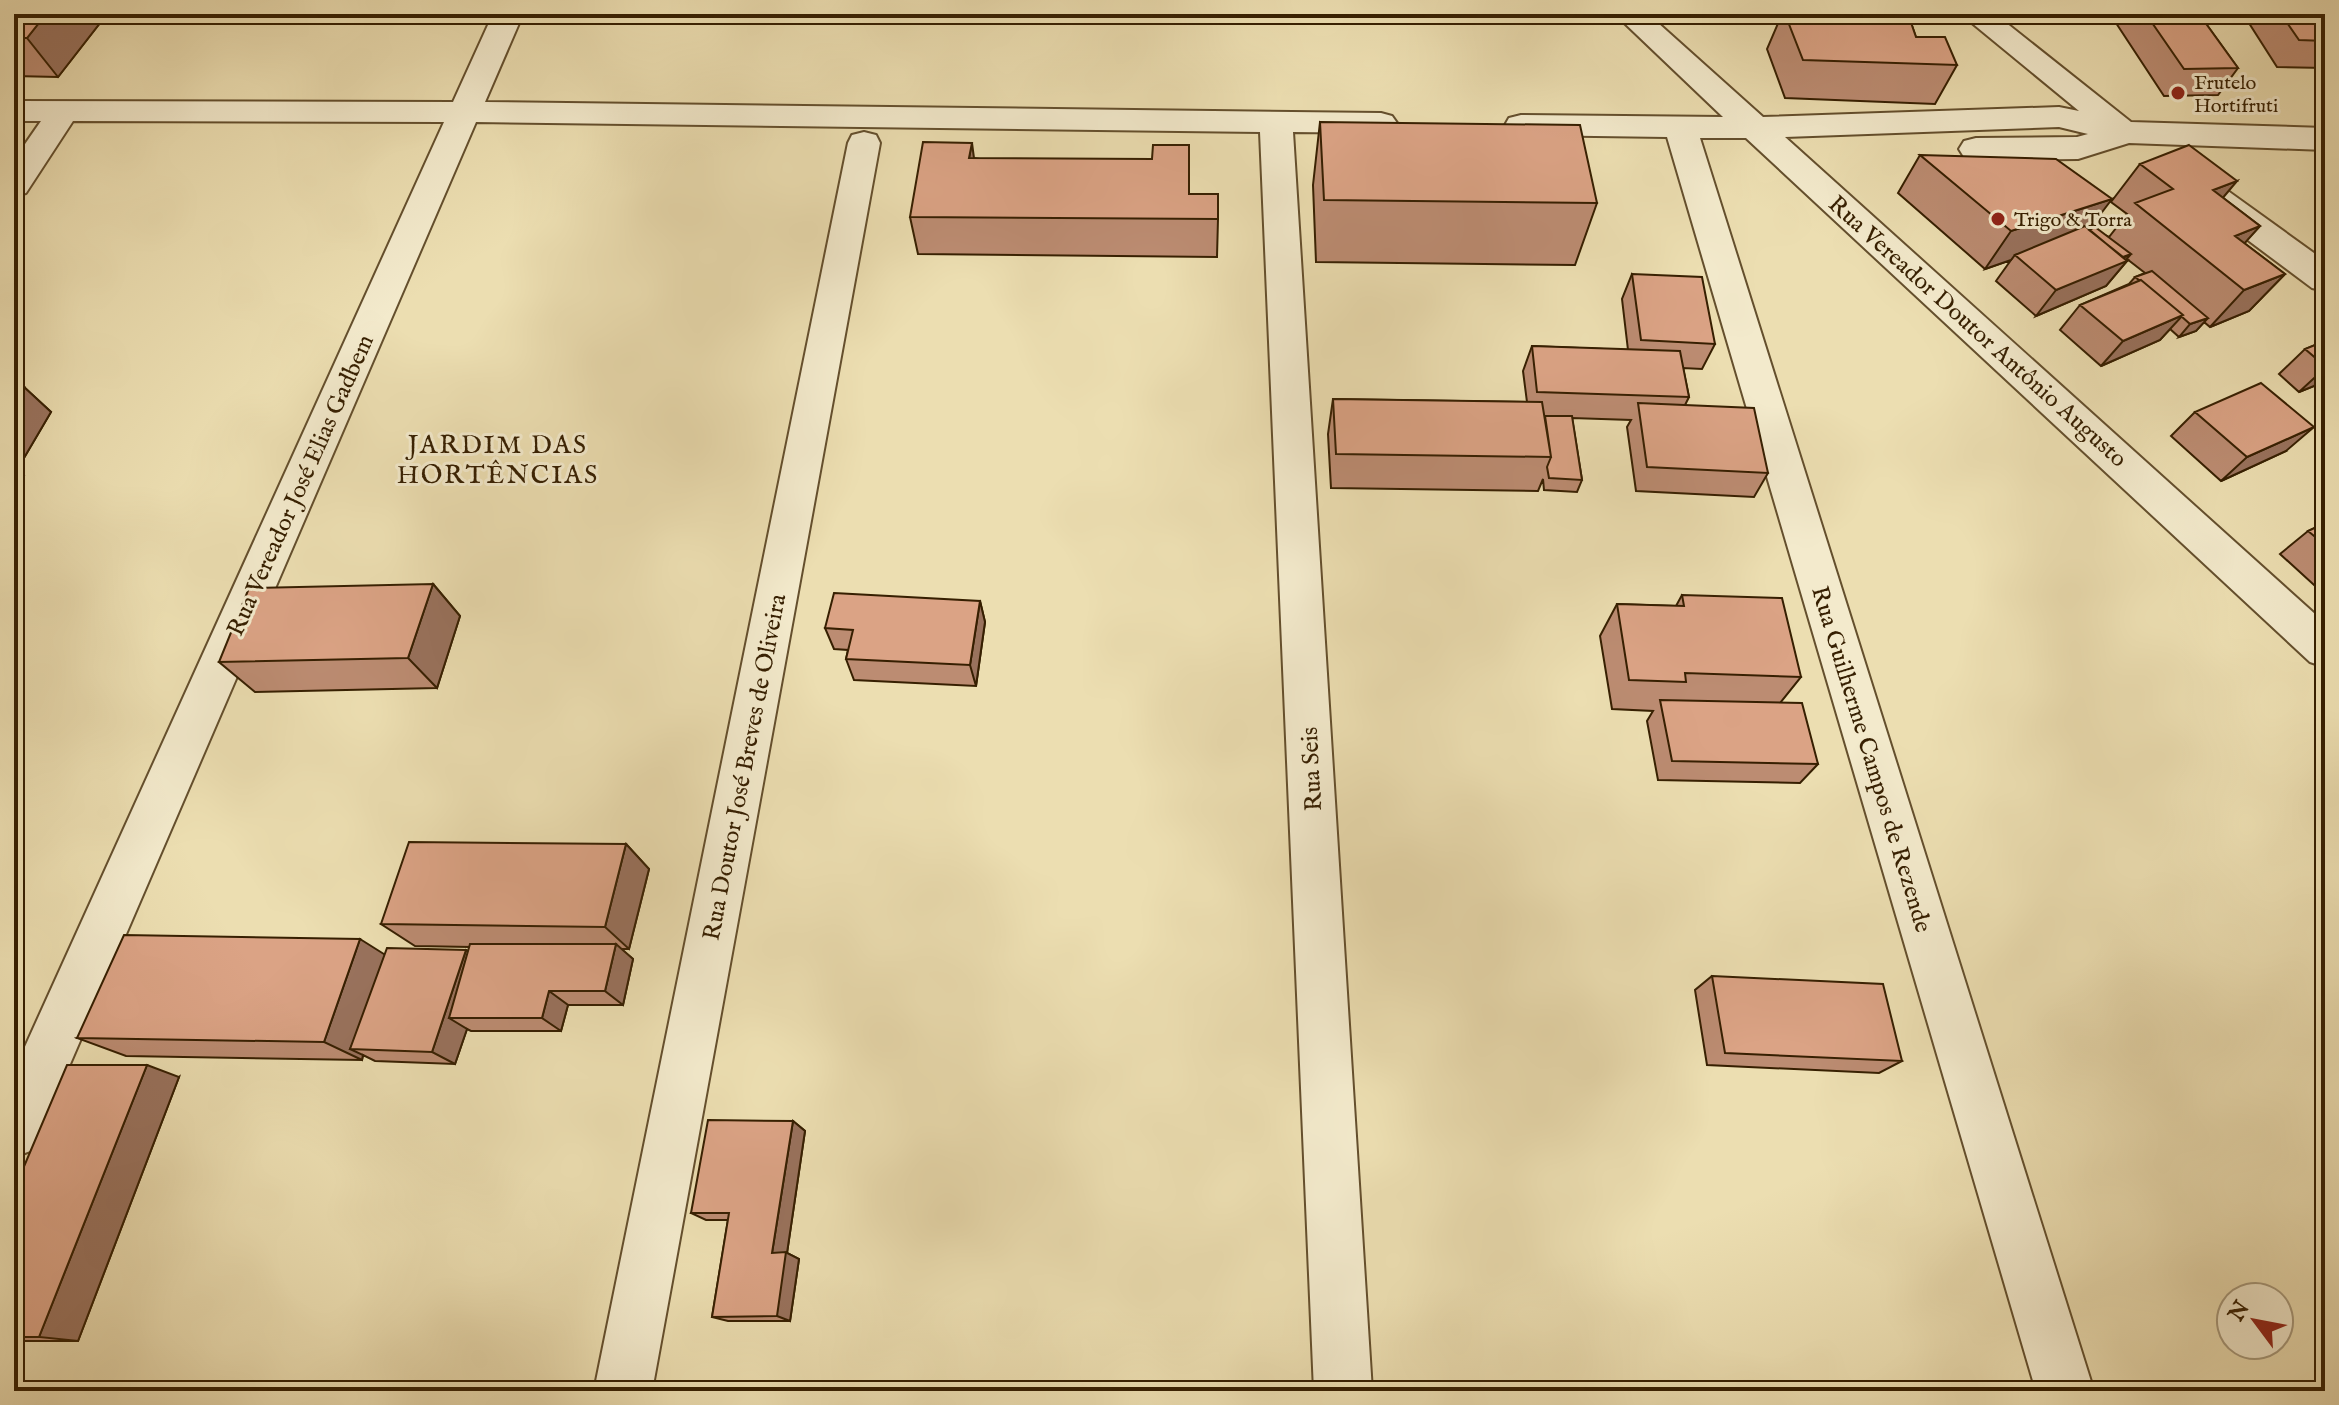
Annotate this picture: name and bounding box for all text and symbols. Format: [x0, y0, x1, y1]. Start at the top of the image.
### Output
place label: Frutelo Hortifruti [2194, 71, 2278, 119]
marker: Frutelo Hortifruti [2169, 84, 2187, 102]
street label: Rua Vereador Doutor Antônio Augusto [1821, 189, 2133, 475]
place label: Trigo & Torra [2014, 208, 2132, 233]
marker: Trigo & Torra [1989, 210, 2007, 228]
street label: Rua Vereador José Elias Gadbem [221, 330, 382, 641]
district label: JARDIM DAS HORTÊNCIAS [397, 429, 599, 492]
street label: Rua Guilherme Campos de Rezende [1803, 582, 1938, 936]
street label: Rua Doutor José Breves de Oliveira [697, 591, 794, 943]
street label: Rua Seis [1295, 726, 1330, 812]
north arrow [2215, 1281, 2295, 1361]
text: N [2222, 1296, 2257, 1328]

